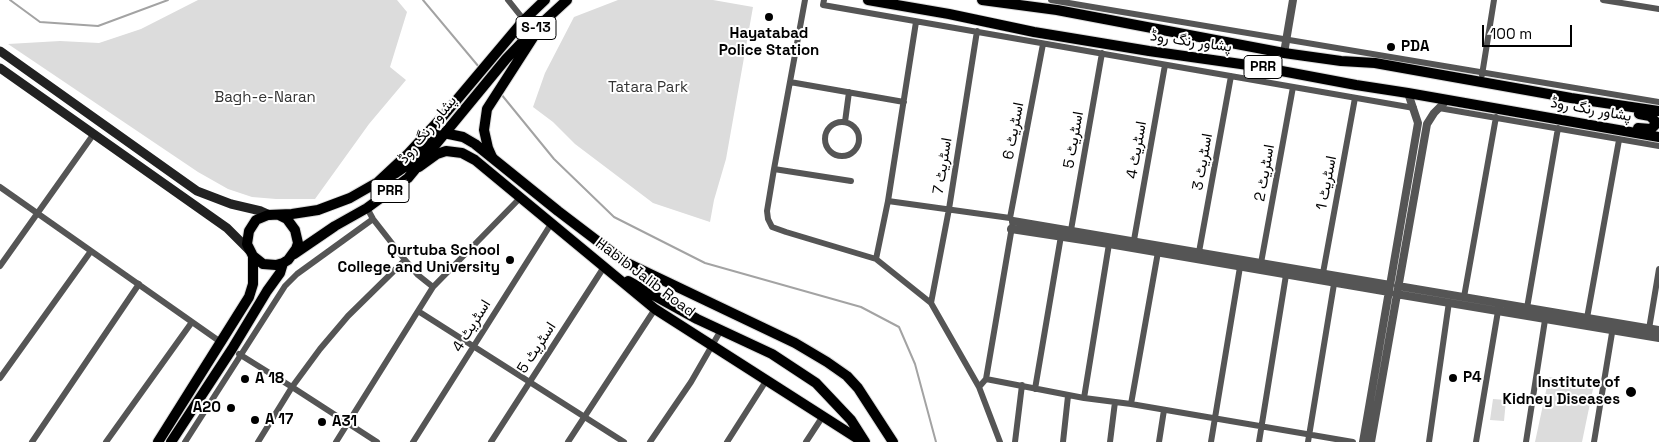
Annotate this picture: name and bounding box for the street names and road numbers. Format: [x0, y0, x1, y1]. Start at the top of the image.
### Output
road number: S-13 [516, 16, 556, 40]
street label: پشاور رنگ روڈ [1149, 27, 1233, 57]
road number: PRR [1244, 56, 1282, 78]
street label: پشاور رنگ روڈ [395, 92, 461, 168]
street label: پشاور رنگ روڈ [1549, 94, 1633, 126]
street label: اسٹریٹ 6 [1000, 101, 1028, 161]
street label: اسٹریٹ 5 [1060, 110, 1088, 170]
street label: اسٹریٹ 4 [1123, 120, 1151, 180]
street label: اسٹریٹ 3 [1189, 132, 1217, 192]
street label: اسٹریٹ 7 [930, 136, 956, 196]
street label: اسٹریٹ 2 [1251, 143, 1279, 203]
street label: اسٹریٹ 1 [1313, 154, 1341, 212]
road number: PRR [371, 180, 409, 202]
street label: Habib Jalib Road [592, 235, 698, 321]
street label: اسٹریٹ 4 [449, 297, 495, 355]
street label: اسٹریٹ 5 [514, 319, 560, 377]

